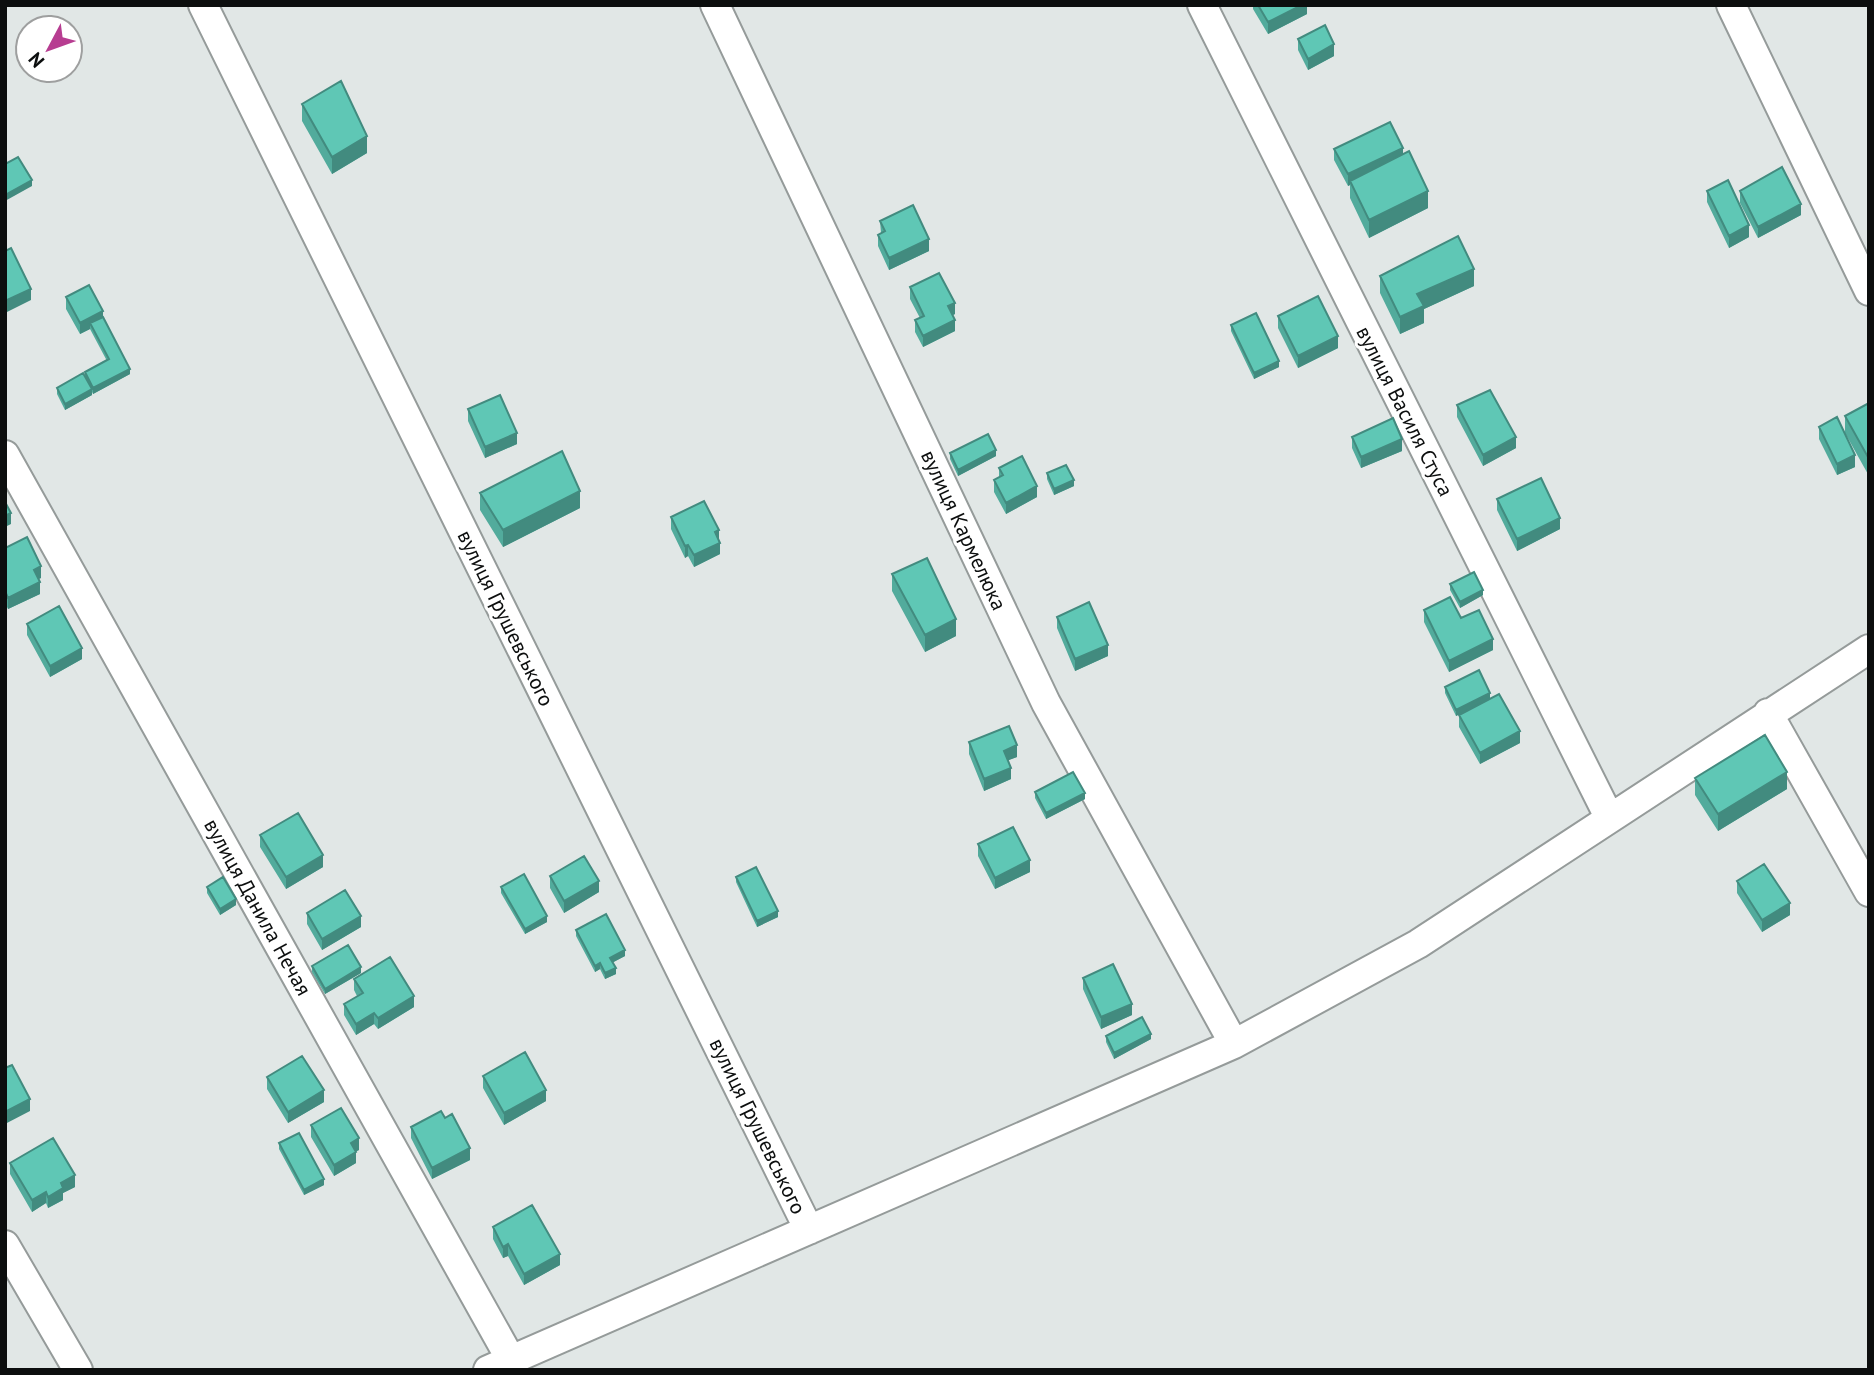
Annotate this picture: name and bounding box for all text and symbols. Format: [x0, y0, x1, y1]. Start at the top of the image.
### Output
north arrow [14, 14, 84, 84]
text: N [23, 48, 49, 73]
street label: вулиця Василя Стуса [1350, 321, 1460, 501]
street label: вулиця Кармелюка [915, 446, 1013, 614]
street label: вулиця Грушевського [452, 526, 560, 710]
street label: вулиця Данила Нечая [198, 814, 318, 1000]
street label: вулиця Грушевського [704, 1034, 812, 1218]

